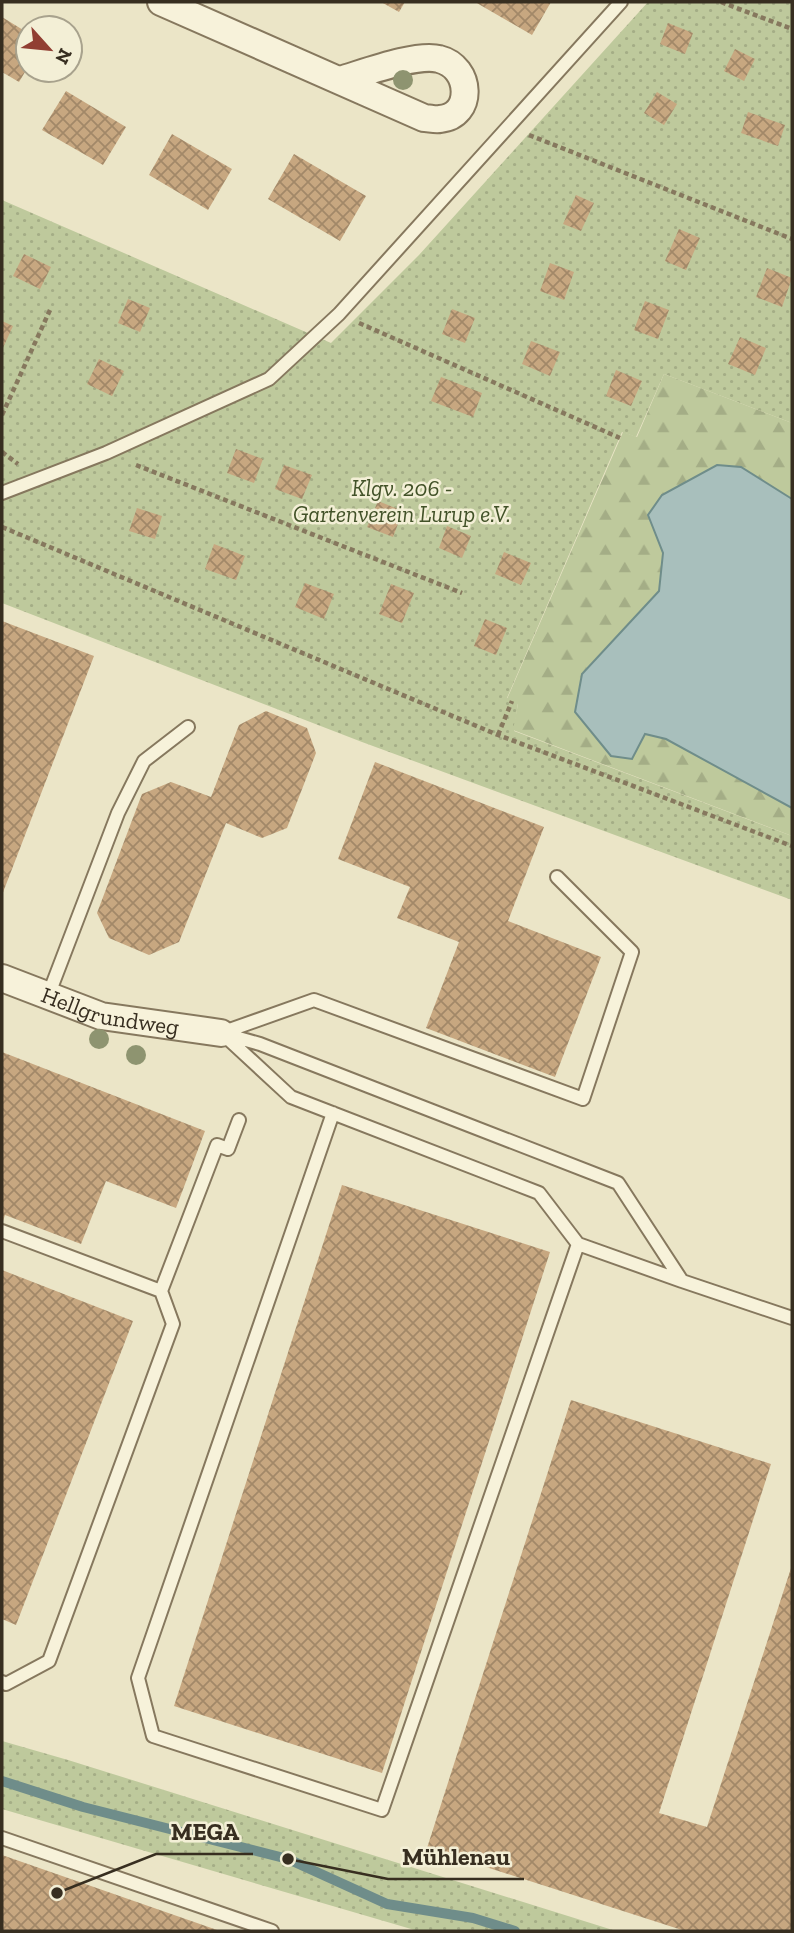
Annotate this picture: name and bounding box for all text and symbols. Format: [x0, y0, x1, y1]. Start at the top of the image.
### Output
north arrow [14, 14, 84, 84]
text: N [50, 45, 77, 68]
park label: Klgv. 206 - Gartenverein Lurup e.V. [293, 474, 511, 528]
street label: Hellgrundweg [37, 980, 181, 1041]
callout: MEGA [156, 1809, 253, 1854]
text: MEGA [171, 1817, 240, 1846]
callout: Mühlenau [388, 1834, 524, 1879]
text: Mühlenau [402, 1842, 510, 1871]

